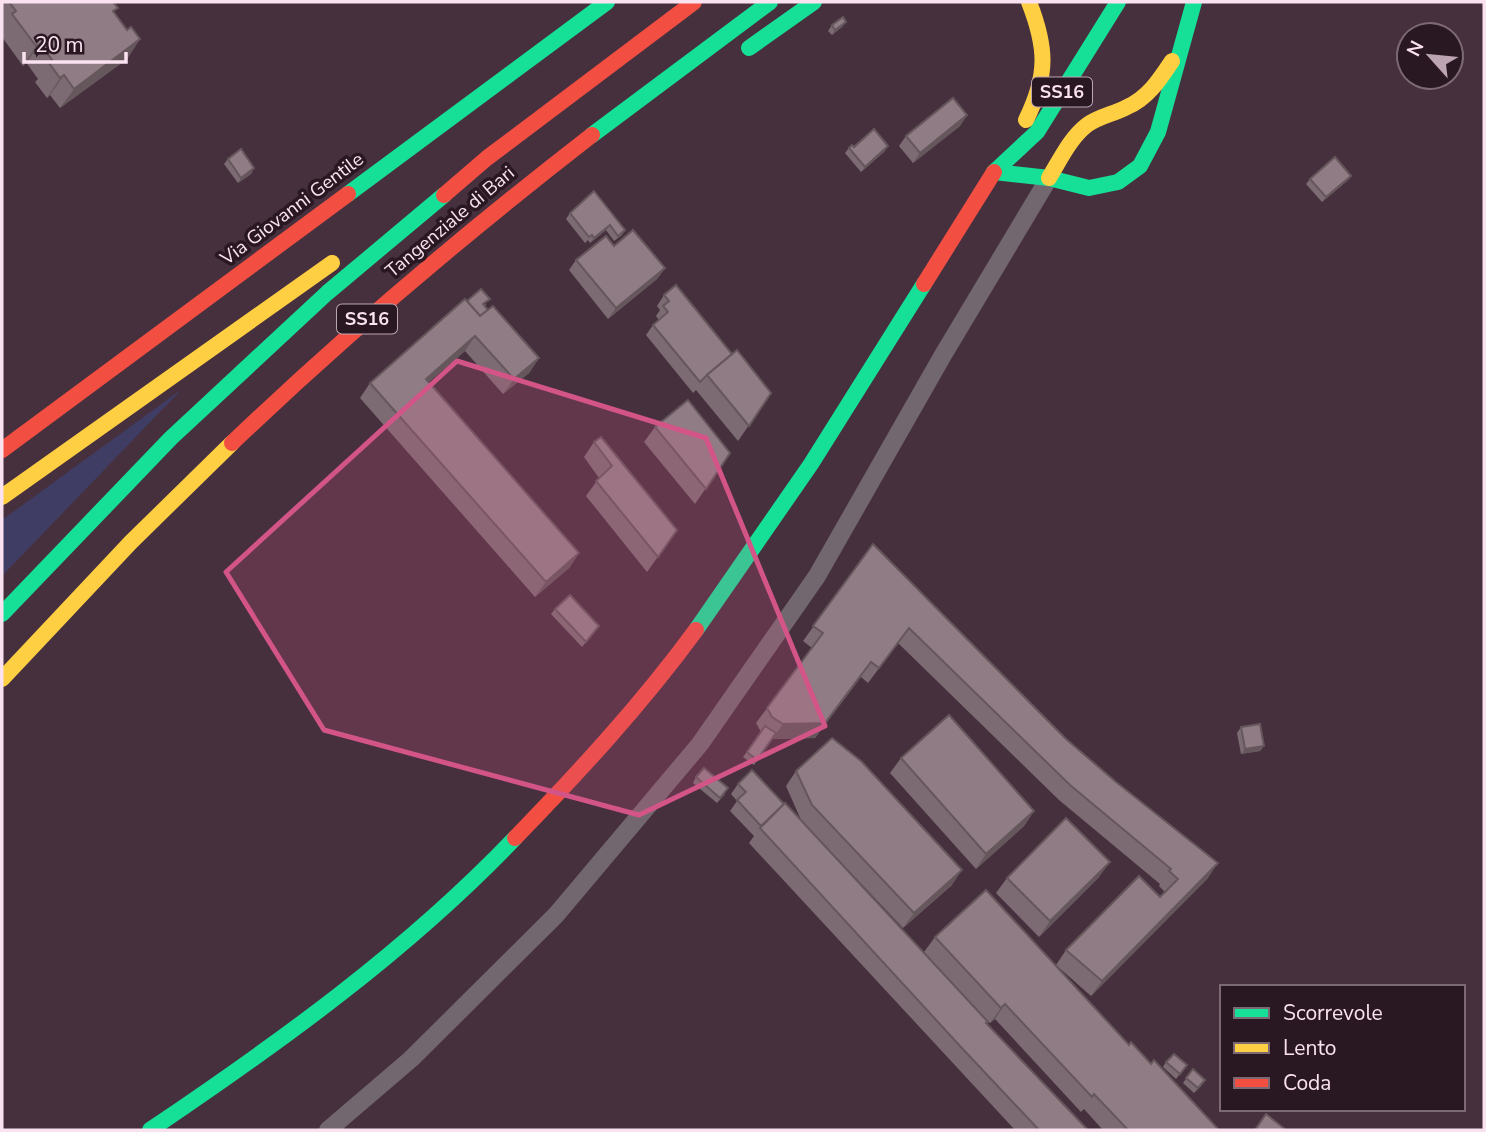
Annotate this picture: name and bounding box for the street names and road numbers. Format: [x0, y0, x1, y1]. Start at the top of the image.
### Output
road number: SS16 [1032, 78, 1092, 106]
street label: Via Giovanni Gentile [214, 147, 369, 272]
street label: Tangenziale di Bari [380, 160, 520, 284]
road number: SS16 [337, 304, 397, 334]

